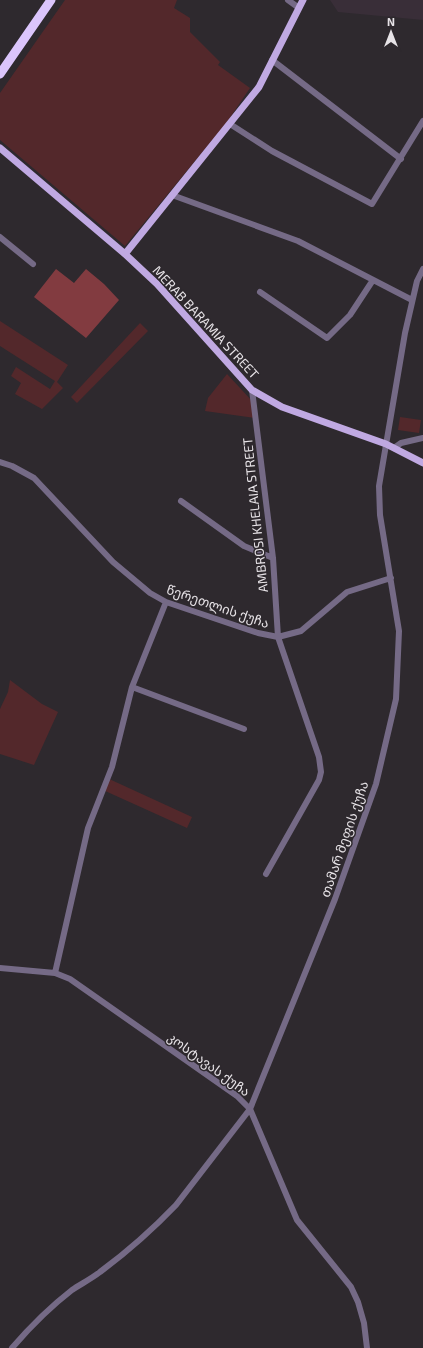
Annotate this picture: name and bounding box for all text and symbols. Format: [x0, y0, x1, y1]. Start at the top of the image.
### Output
north arrow [371, 12, 411, 52]
text: N [387, 15, 395, 28]
street label: MERAB BARAMIA STREET [150, 262, 263, 382]
street label: AMBROSI KHELAIA STREET [239, 436, 271, 593]
street label: წერეთლის ქუჩა [164, 581, 271, 632]
street label: თამარ მეფის ქუჩა [317, 779, 371, 899]
street label: კოსტავას ქუჩა [165, 1029, 253, 1099]

